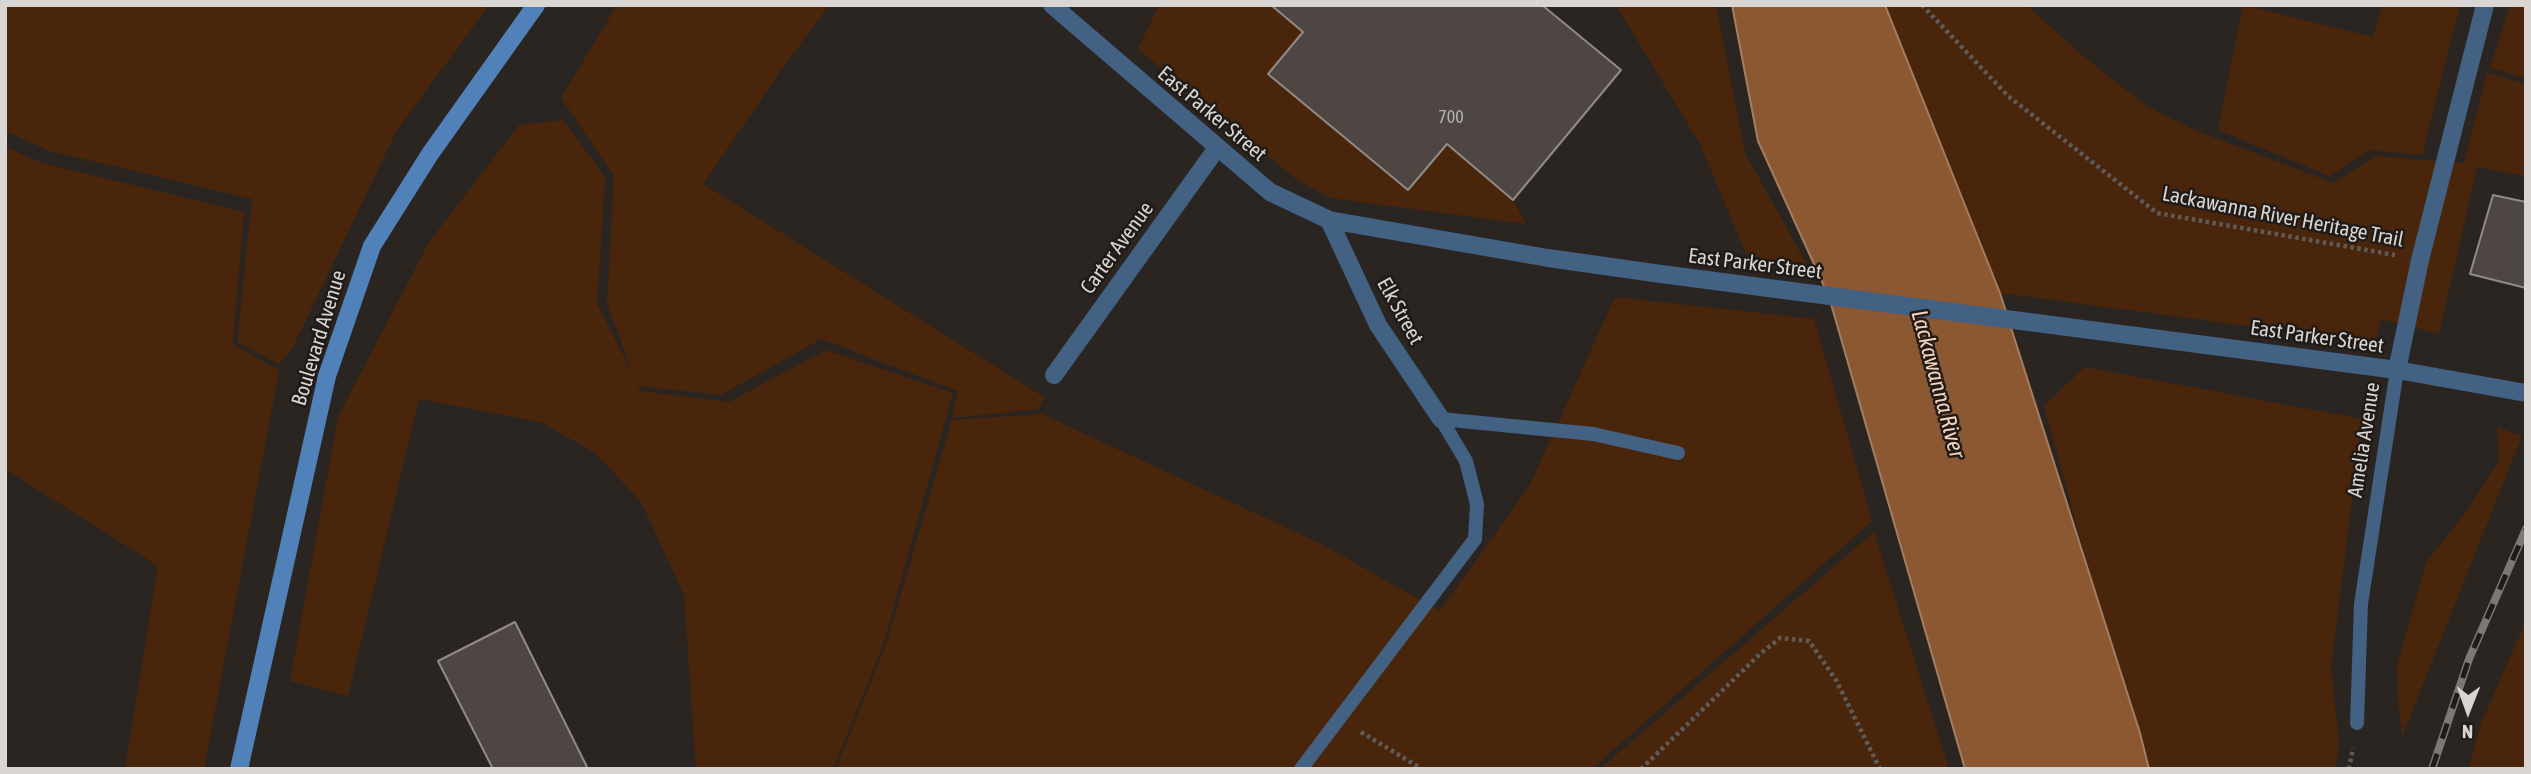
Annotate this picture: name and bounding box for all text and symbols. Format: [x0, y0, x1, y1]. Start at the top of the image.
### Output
street label: East Parker Street [1152, 61, 1272, 167]
house number: 700 [1438, 106, 1464, 128]
street label: Lackawanna River Heritage Trail [2160, 181, 2406, 253]
street label: Carter Avenue [1075, 197, 1159, 299]
street label: East Parker Street [1687, 243, 1823, 285]
street label: Boulevard Avenue [286, 267, 352, 409]
street label: Elk Street [1371, 273, 1429, 349]
water label: Lackawanna River [1905, 307, 1971, 461]
street label: East Parker Street [2249, 315, 2385, 359]
street label: Amelia Avenue [2342, 381, 2386, 499]
north arrow [2433, 676, 2503, 746]
text: N [2462, 721, 2473, 743]

